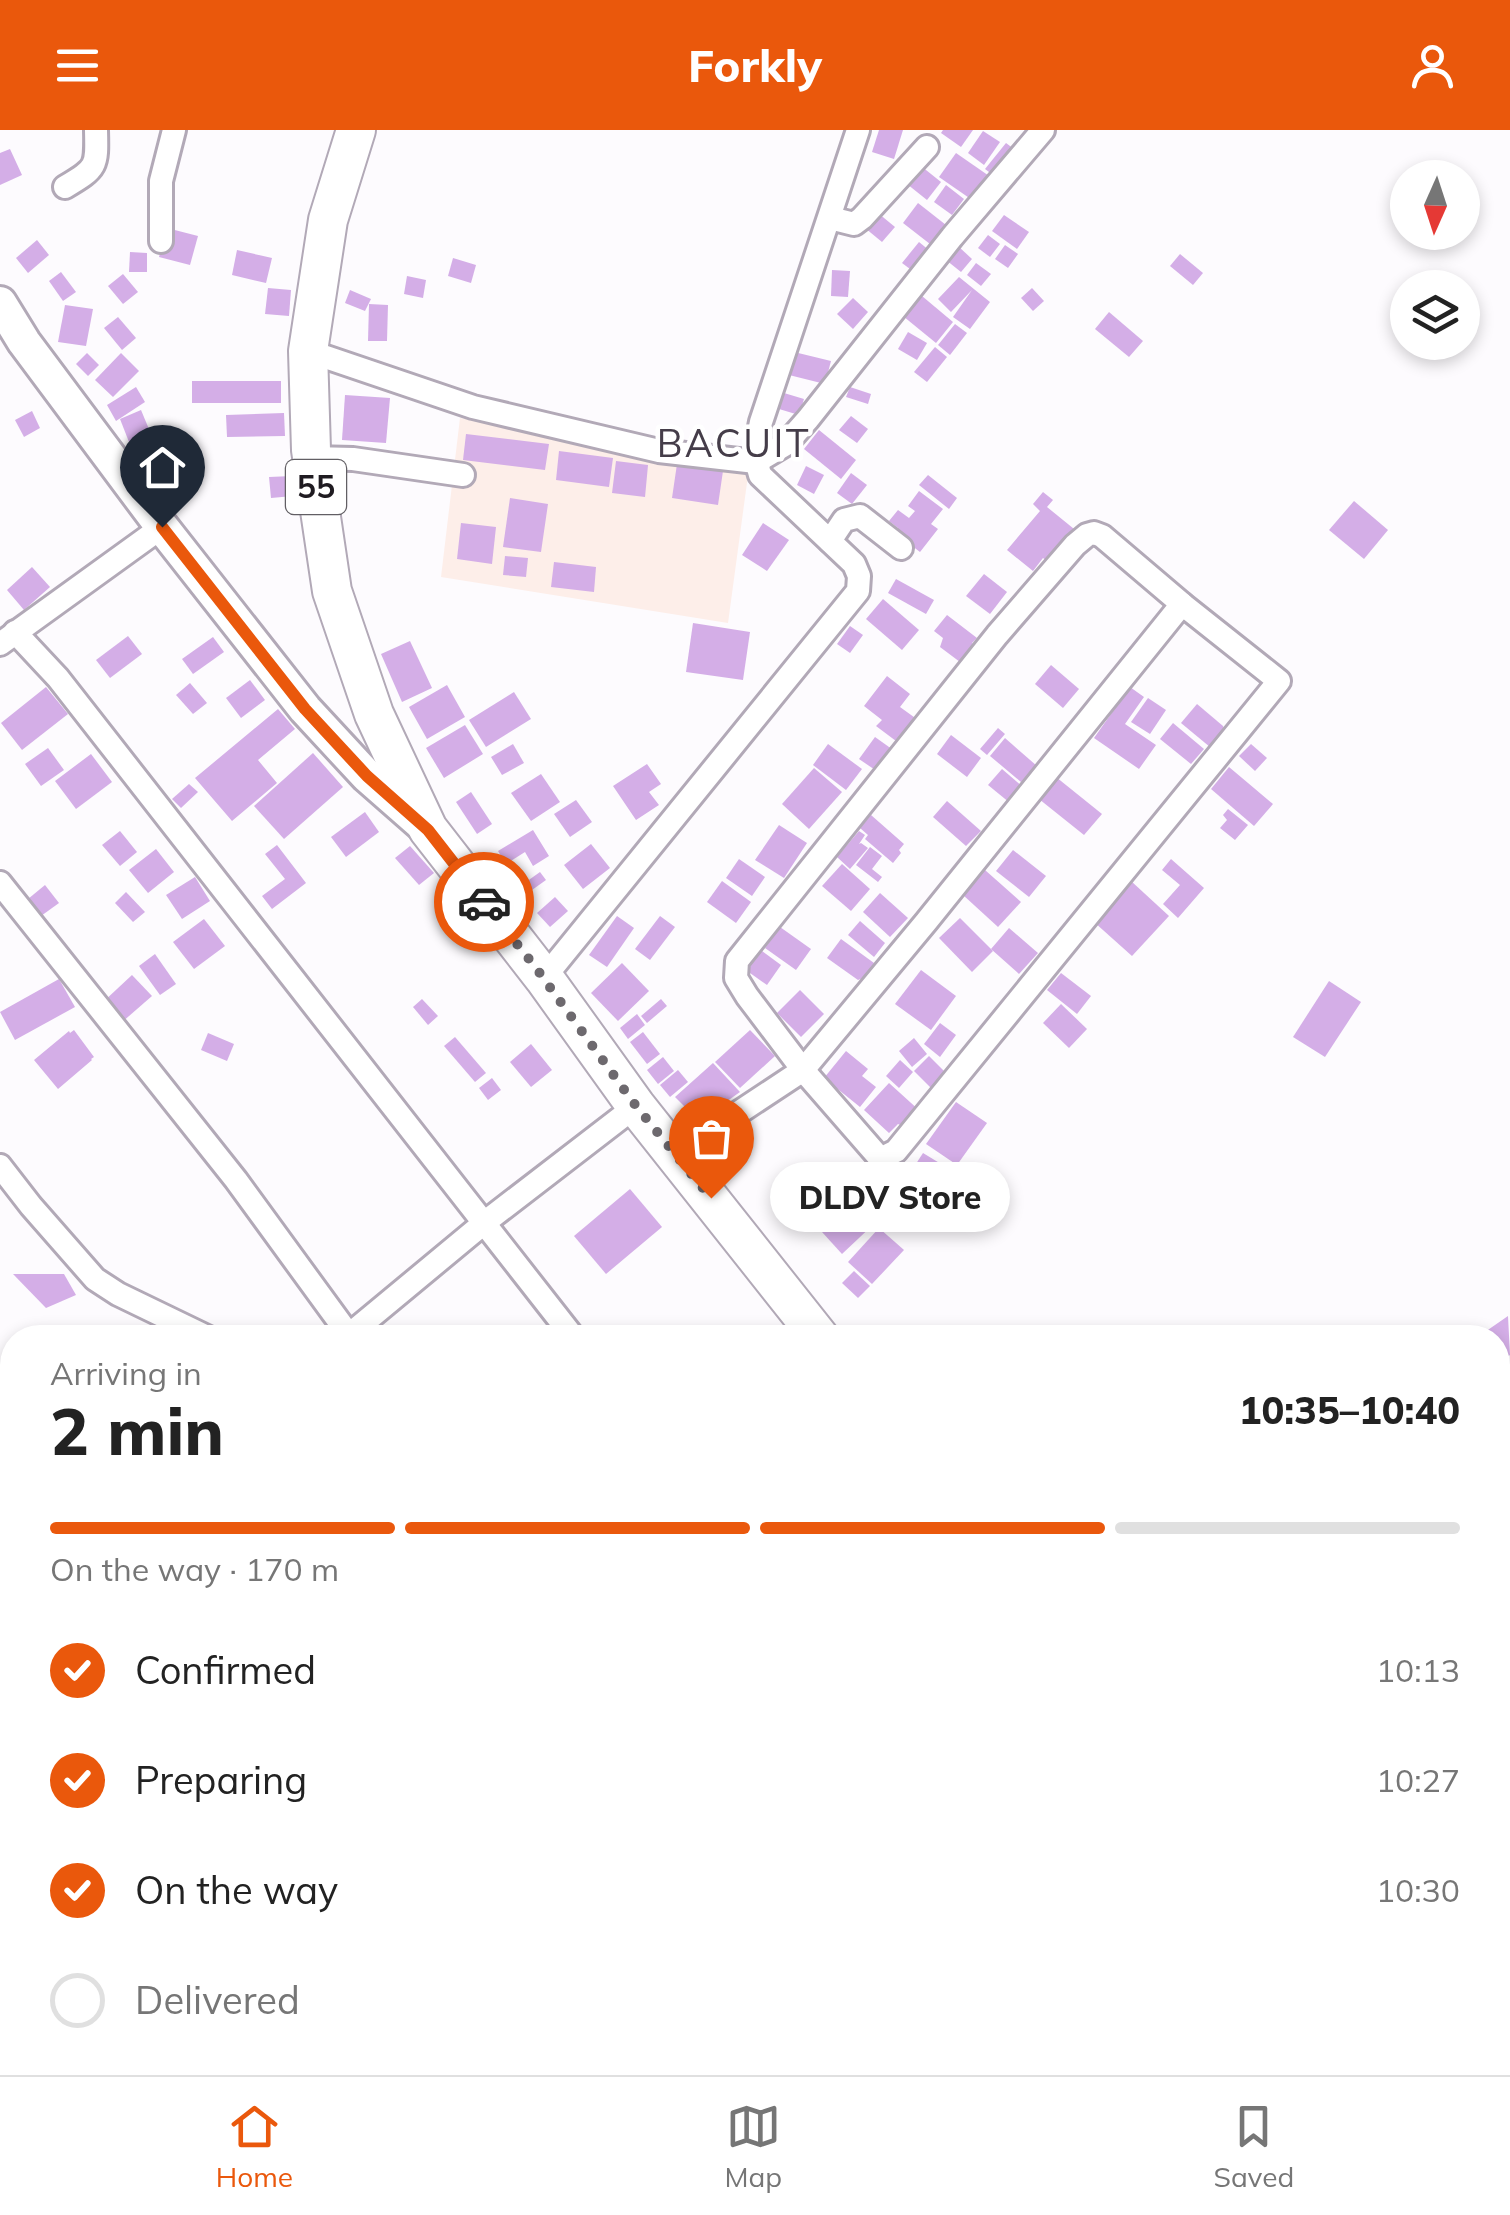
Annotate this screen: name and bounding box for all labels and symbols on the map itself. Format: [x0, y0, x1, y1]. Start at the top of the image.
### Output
north arrow [1390, 160, 1480, 250]
district label: BACUIT [657, 419, 811, 467]
pin [120, 425, 205, 528]
road number: 55 [286, 460, 346, 514]
courier [434, 852, 534, 952]
pin [669, 1096, 754, 1199]
callout: DLDV Store [771, 1163, 1011, 1233]

